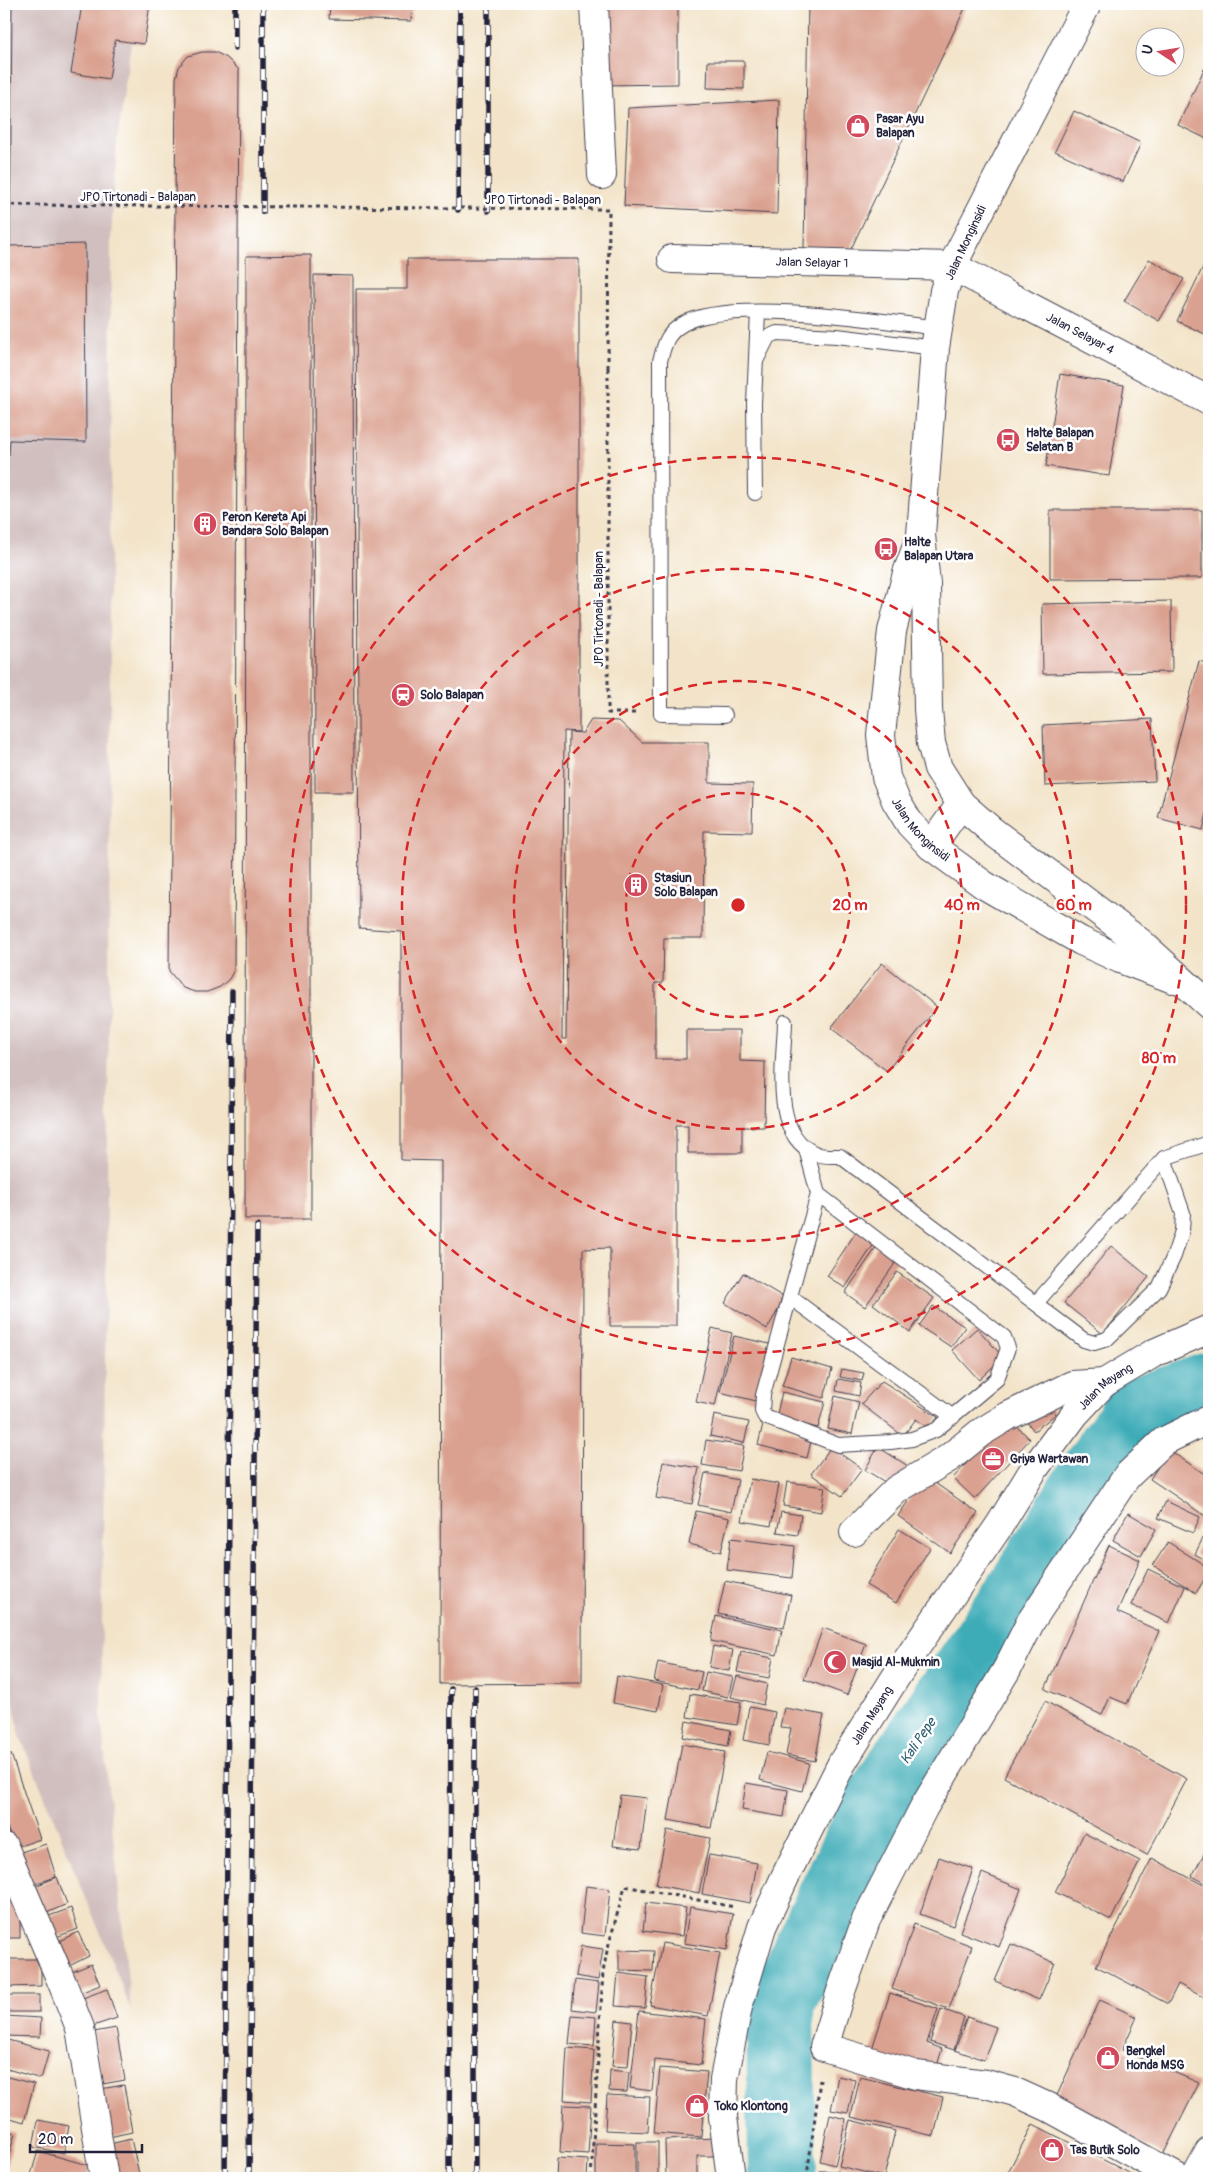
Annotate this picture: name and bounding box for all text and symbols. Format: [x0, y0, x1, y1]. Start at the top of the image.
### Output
north arrow [1136, 28, 1186, 78]
text: U [1138, 43, 1157, 56]
place label: Pasar Ayu Balapan [876, 112, 924, 141]
shop icon: Pasar Ayu Balapan [845, 113, 871, 139]
street label: JPO Tirtonadi - Balapan [80, 190, 196, 205]
street label: JPO Tirtonadi - Balapan [485, 193, 601, 208]
street label: Jalan Monginsidi [942, 203, 990, 283]
street label: Jalan Selayar 1 [776, 254, 848, 271]
street label: Jalan Selayar 4 [1044, 309, 1117, 357]
place label: Halte Balapan Selatan B [1026, 426, 1094, 455]
bus stop icon: Halte Balapan Selatan B [995, 427, 1021, 453]
place label: Peron Kereta Api Bandara Solo Balapan [222, 510, 329, 539]
building icon: Peron Kereta Api Bandara Solo Balapan [192, 511, 218, 537]
place label: Halte Balapan Utara [904, 535, 974, 564]
bus stop icon: Halte Balapan Utara [873, 536, 899, 562]
street label: JPO Tirtonadi - Balapan [592, 551, 607, 667]
station icon: Solo Balapan [390, 682, 416, 708]
place label: Solo Balapan [420, 688, 484, 703]
street label: Jalan Monginsidi [888, 795, 952, 865]
place label: Stasiun Solo Balapan [654, 871, 718, 900]
building icon: Stasiun Solo Balapan [623, 872, 649, 898]
centre of rings [729, 896, 747, 914]
text: 20 m [832, 896, 868, 915]
text: 40 m [944, 896, 980, 915]
text: 60 m [1056, 896, 1092, 915]
text: 80 m [1142, 1049, 1176, 1068]
street label: Jalan Mayang [1075, 1360, 1135, 1413]
office icon: Griya Wartawan [980, 1446, 1006, 1472]
place label: Griya Wartawan [1010, 1452, 1089, 1467]
mosque icon: Masjid Al-Mukmin [822, 1649, 848, 1675]
place label: Masjid Al-Mukmin [852, 1655, 940, 1670]
street label: Jalan Mayang [848, 1683, 896, 1748]
water label: Kali Pepe [896, 1713, 941, 1767]
place label: Bengkel Honda MSG [1126, 2044, 1184, 2073]
shop icon: Bengkel Honda MSG [1095, 2045, 1121, 2071]
shop icon: Toko Klontong [684, 2093, 710, 2119]
place label: Toko Klontong [713, 2099, 788, 2114]
scale bar [30, 2122, 142, 2154]
text: 20 m [38, 2130, 73, 2149]
shop icon: Tas Butik Solo [1039, 2137, 1065, 2163]
place label: Tas Butik Solo [1069, 2143, 1140, 2158]

